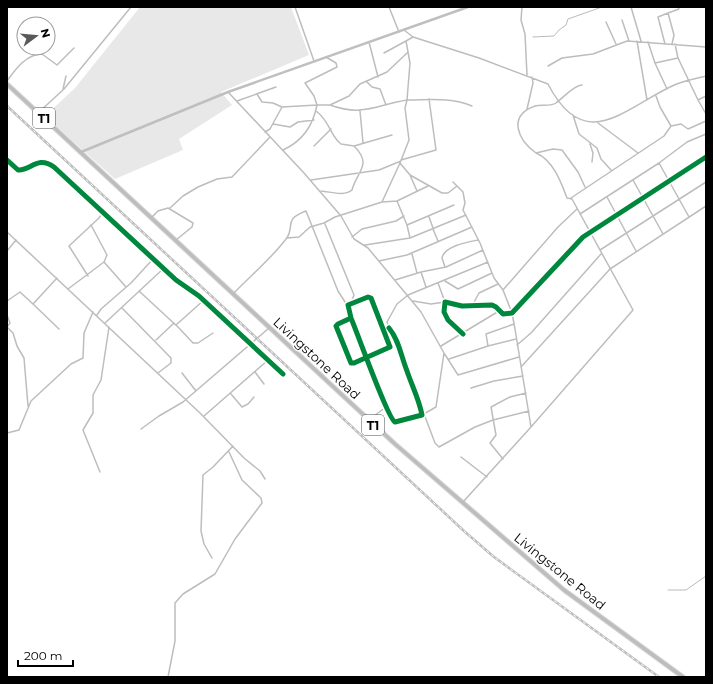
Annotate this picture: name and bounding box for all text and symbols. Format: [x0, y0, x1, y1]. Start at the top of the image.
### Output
north arrow [16, 16, 56, 56]
text: N [38, 27, 54, 39]
road number: T1 [33, 108, 55, 128]
street label: Livingstone Road [270, 314, 364, 402]
road number: T1 [362, 415, 384, 435]
street label: Livingstone Road [511, 529, 609, 613]
scale bar [18, 642, 73, 668]
text: 200 m [24, 648, 63, 663]

